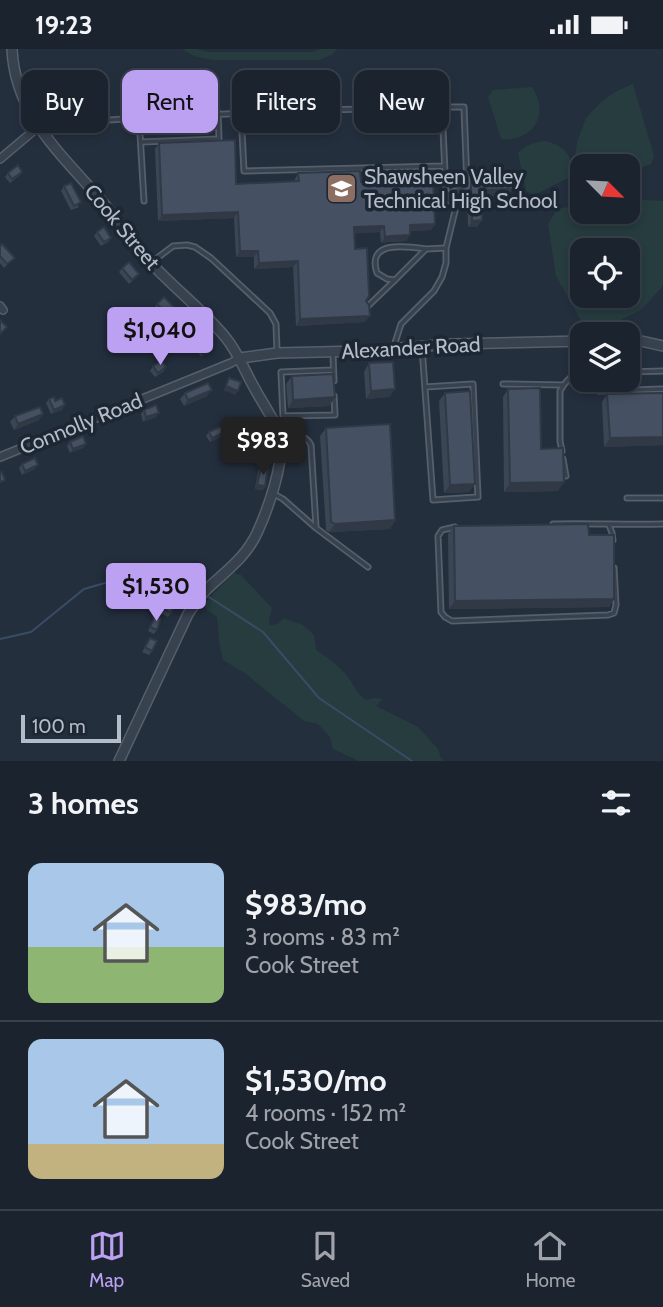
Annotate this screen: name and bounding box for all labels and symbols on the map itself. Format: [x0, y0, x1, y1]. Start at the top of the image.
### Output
north arrow [570, 154, 640, 224]
place label: Shawsheen Valley Technical High School [364, 164, 558, 213]
school or university icon: Shawsheen Valley Technical High School [324, 172, 358, 206]
street label: Cook Street [79, 179, 165, 274]
pin: $1,040 [103, 307, 217, 367]
street label: Alexander Road [341, 331, 481, 364]
street label: Connolly Road [16, 388, 146, 459]
pin: $983 [222, 417, 304, 477]
pin: $1,530 [99, 563, 213, 623]
scale bar [21, 712, 121, 744]

